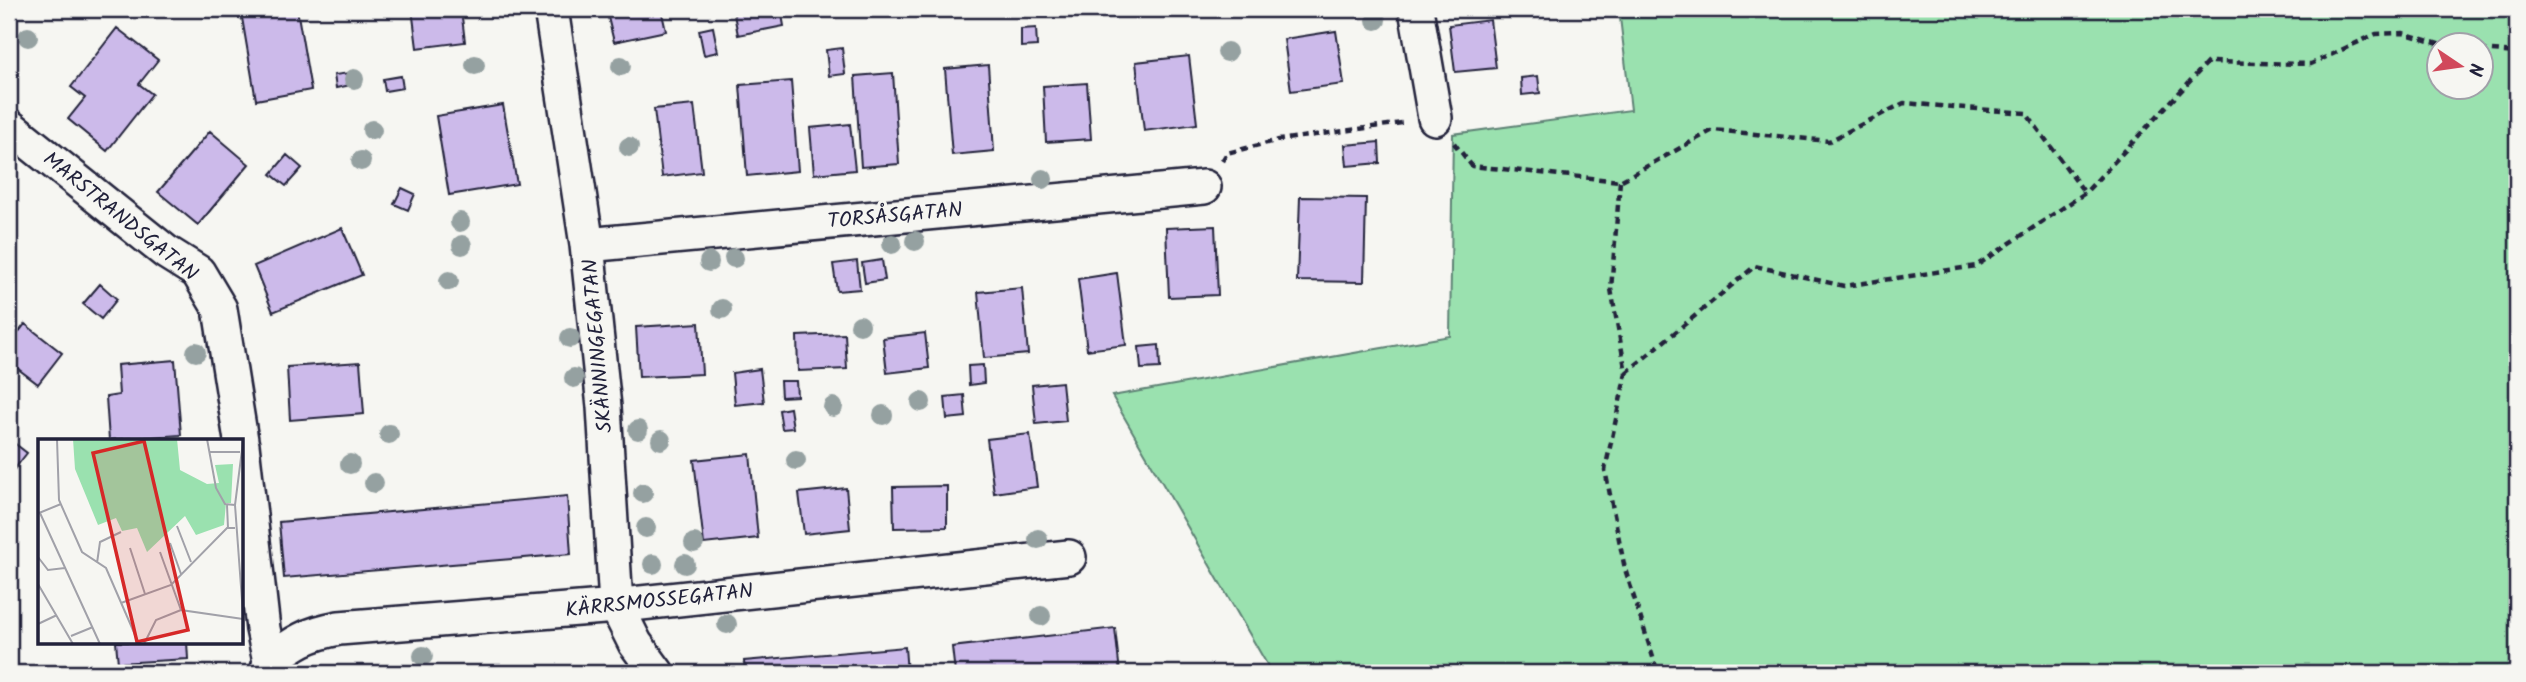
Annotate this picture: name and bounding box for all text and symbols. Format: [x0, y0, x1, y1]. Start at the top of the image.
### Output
north arrow [2424, 32, 2494, 102]
text: N [2459, 60, 2491, 79]
street label: MARSTRANDSGATAN [35, 144, 205, 290]
street label: TORSÅSGATAN [826, 194, 964, 239]
street label: SKÄNNINGEGATAN [574, 258, 623, 434]
inset map [38, 439, 243, 644]
street label: KÄRRSMOSSEGATAN [564, 575, 755, 628]

